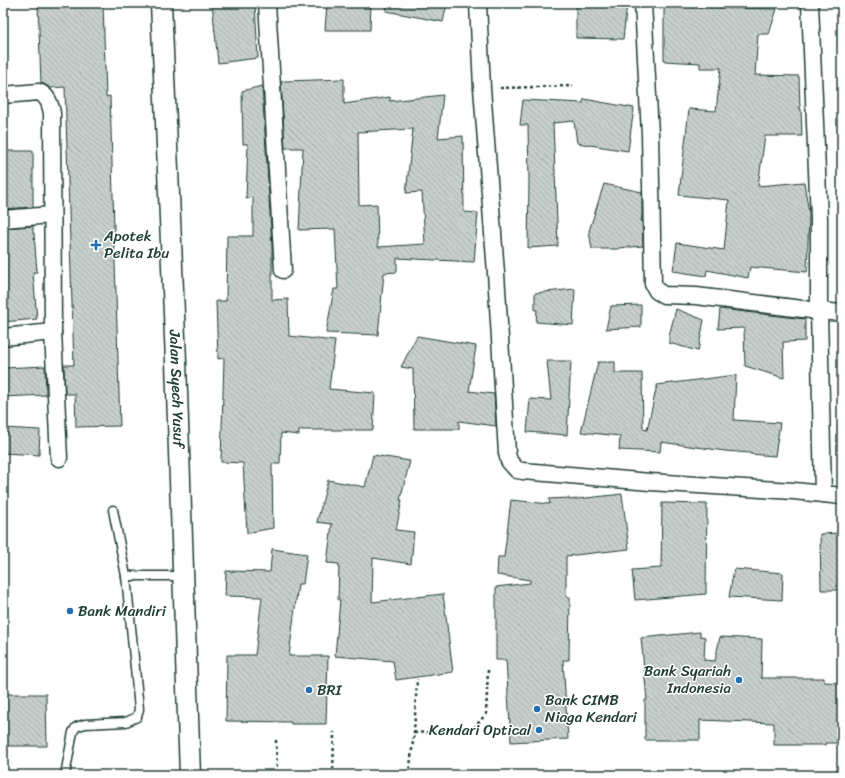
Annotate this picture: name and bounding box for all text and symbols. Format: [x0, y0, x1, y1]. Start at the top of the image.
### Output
place label: Apotek Pelita Ibu [103, 223, 169, 266]
marker: Apotek Pelita Ibu [91, 240, 101, 250]
street label: Jalan Syech Yusuf [162, 328, 192, 450]
place label: Bank Mandiri [78, 598, 167, 624]
marker: Bank Mandiri [65, 606, 75, 616]
place label: Bank Syariah Indonesia [644, 658, 731, 701]
marker: Bank Syariah Indonesia [734, 675, 744, 685]
place label: BRI [317, 677, 343, 703]
marker: BRI [304, 685, 314, 695]
place label: Bank CIMB Niaga Kendari [545, 687, 638, 730]
marker: Bank CIMB Niaga Kendari [532, 704, 542, 714]
place label: Kendari Optical [429, 717, 532, 743]
marker: Kendari Optical [534, 725, 544, 735]

